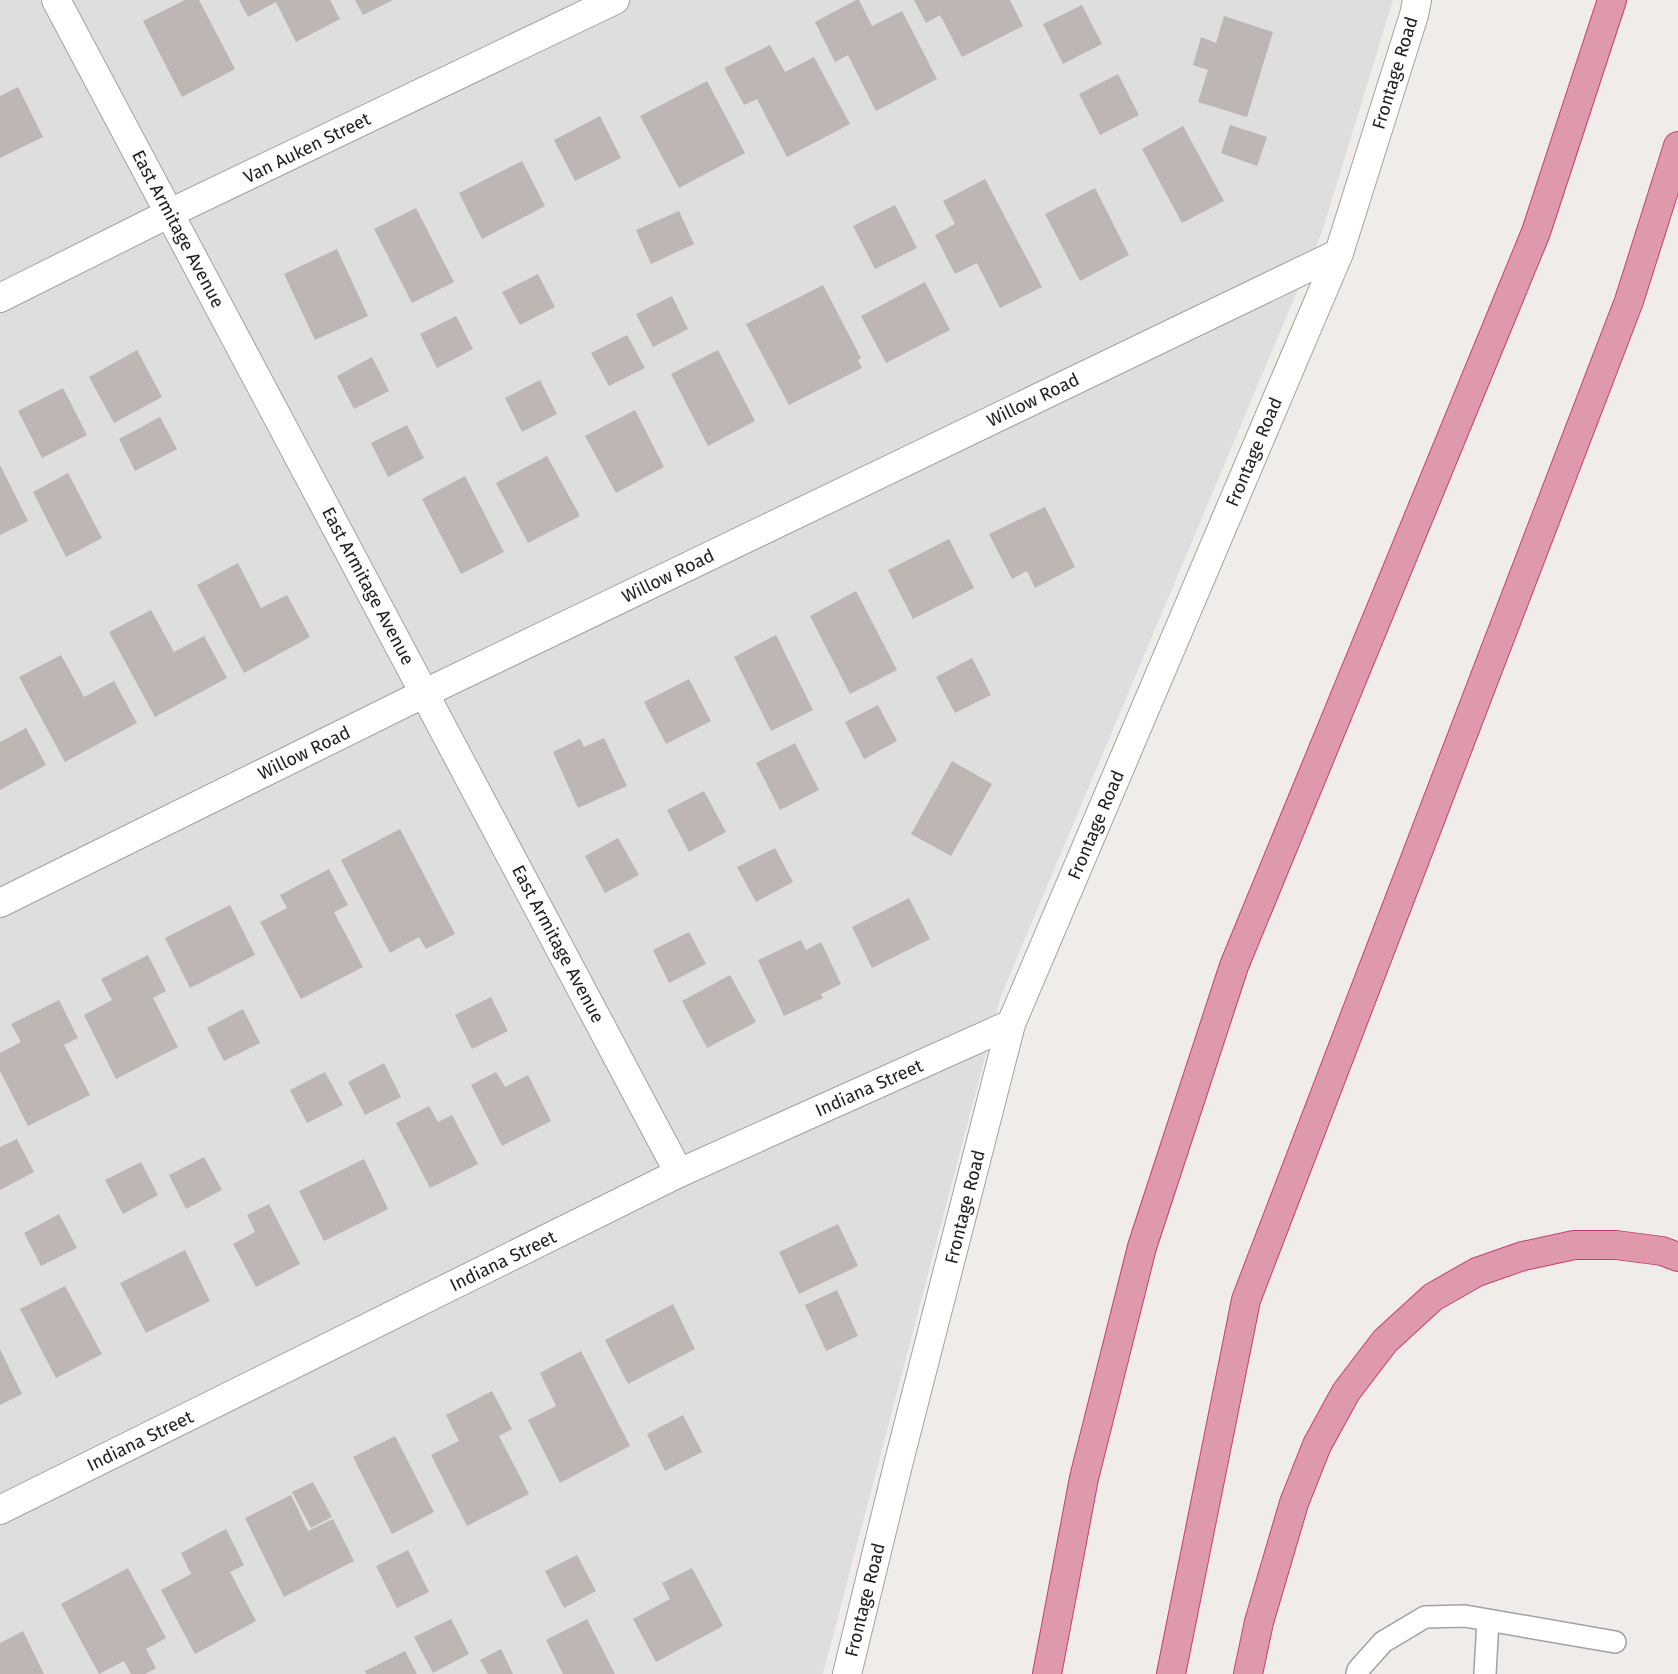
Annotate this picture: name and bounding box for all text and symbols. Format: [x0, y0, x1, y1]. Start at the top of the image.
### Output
street label: Frontage Road [1367, 14, 1423, 132]
street label: Van Auken Street [240, 108, 374, 188]
street label: East Armitage Avenue [127, 146, 229, 312]
street label: Willow Road [983, 368, 1083, 432]
street label: Frontage Road [1221, 394, 1287, 510]
street label: East Armitage Avenue [317, 503, 419, 669]
street label: Willow Road [618, 544, 718, 608]
street label: Willow Road [254, 721, 354, 785]
street label: Frontage Road [1063, 767, 1129, 883]
street label: East Armitage Avenue [507, 861, 609, 1027]
street label: Indiana Street [812, 1054, 927, 1122]
street label: Frontage Road [940, 1148, 990, 1266]
street label: Indiana Street [446, 1226, 560, 1296]
street label: Indiana Street [83, 1406, 197, 1476]
street label: Frontage Road [840, 1541, 890, 1659]

